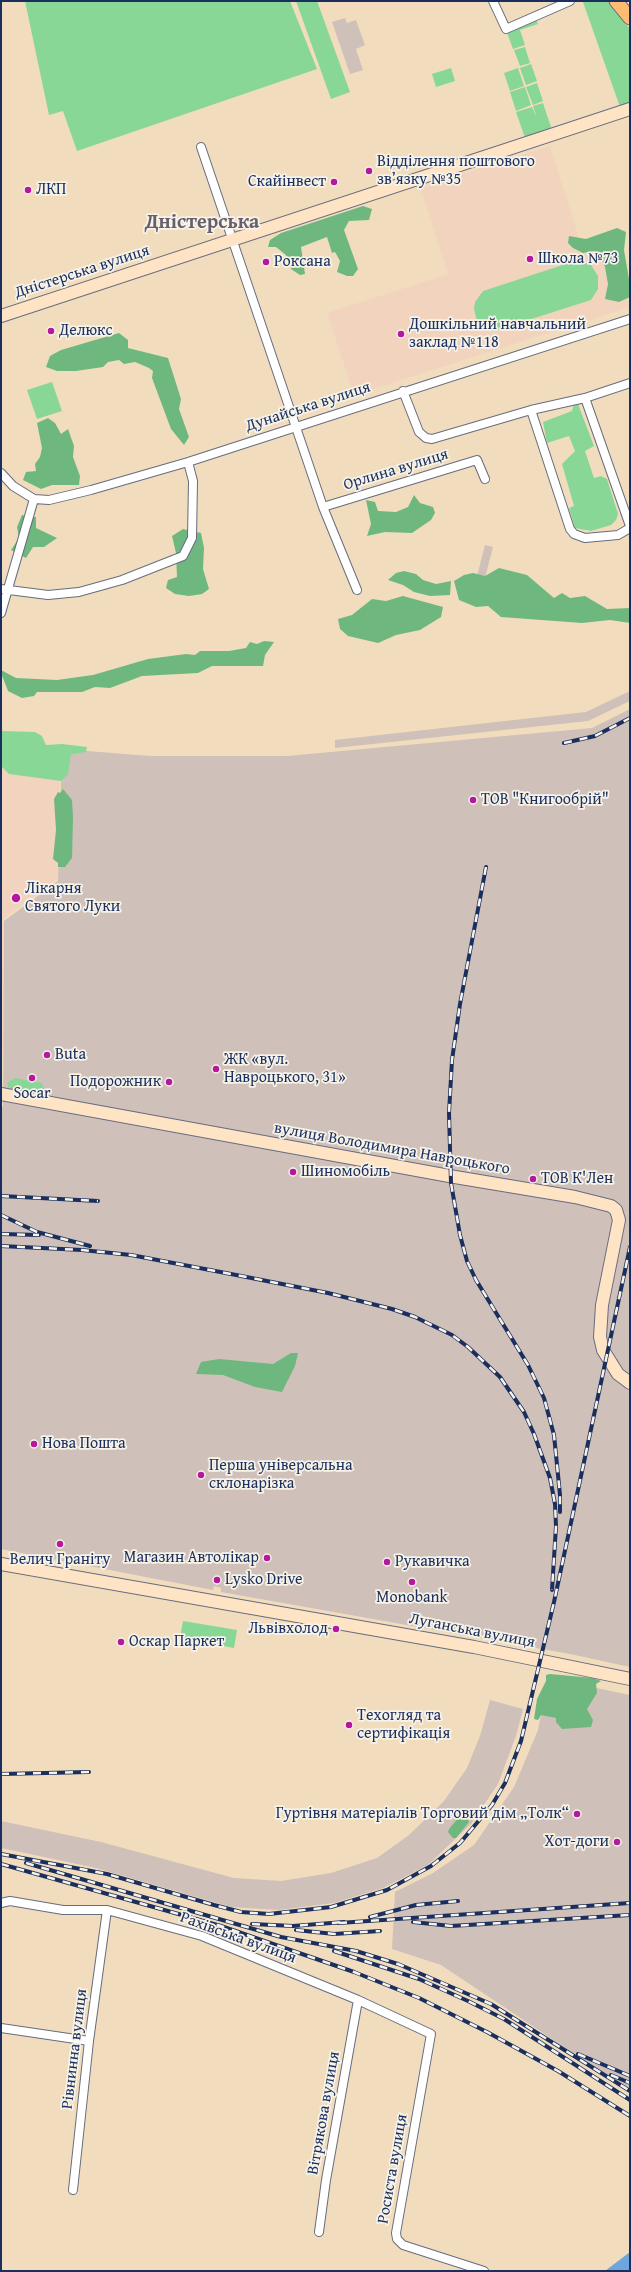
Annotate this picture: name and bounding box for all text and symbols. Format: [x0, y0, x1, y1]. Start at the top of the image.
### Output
place label: Відділення поштового зв’язку №35 [377, 152, 535, 190]
marker: Відділення поштового зв’язку №35 [364, 166, 374, 176]
place label: Скайінвест [248, 172, 326, 192]
marker: Скайінвест [329, 177, 339, 187]
place label: ЛКП [36, 180, 66, 200]
marker: ЛКП [23, 185, 33, 195]
district label: Дністерська [145, 211, 259, 235]
street label: Дністерська вулиця [12, 241, 152, 303]
place label: Школа №73 [538, 249, 618, 269]
place label: Роксана [274, 252, 331, 272]
marker: Школа №73 [525, 254, 535, 264]
marker: Роксана [261, 257, 271, 267]
place label: Дошкільний навчальний заклад №118 [409, 315, 586, 353]
place label: Делюкс [59, 321, 113, 341]
marker: Делюкс [46, 326, 56, 336]
marker: Дошкільний навчальний заклад №118 [396, 329, 406, 339]
street label: Дунайська вулиця [243, 378, 373, 436]
street label: Орлина вулиця [341, 445, 451, 495]
place label: ТОВ "Книгообрiй" [481, 790, 609, 810]
marker: ТОВ "Книгообрiй" [468, 795, 478, 805]
place label: Лікарня Святого Луки [25, 879, 120, 917]
marker: Лікарня Святого Луки [10, 892, 22, 904]
place label: Buta [55, 1045, 86, 1065]
marker: Buta [42, 1050, 52, 1060]
place label: ЖК «вул. Навроцького, 31» [224, 1050, 346, 1088]
marker: ЖК «вул. Навроцького, 31» [211, 1064, 221, 1074]
place label: Подорожник [70, 1072, 161, 1092]
marker: Socar [27, 1073, 37, 1083]
marker: Подорожник [164, 1077, 174, 1087]
place label: Socar [13, 1084, 51, 1104]
street label: вулиця Володимира Навроцького [273, 1119, 511, 1179]
place label: Шиномобіль [301, 1162, 390, 1182]
marker: Шиномобіль [288, 1167, 298, 1177]
place label: ТОВ К'Лен [541, 1169, 613, 1189]
marker: ТОВ К'Лен [528, 1174, 538, 1184]
place label: Нова Пошта [42, 1434, 126, 1454]
marker: Нова Пошта [29, 1439, 39, 1449]
place label: Перша універсальна склонарізка [209, 1456, 353, 1494]
marker: Перша універсальна склонарізка [196, 1470, 206, 1480]
marker: Велич Граніту [55, 1539, 65, 1549]
place label: Магазин Автолікар [124, 1548, 259, 1568]
place label: Велич Граніту [10, 1550, 110, 1570]
place label: Рукавичка [395, 1552, 470, 1572]
marker: Магазин Автолікар [262, 1553, 272, 1563]
marker: Рукавичка [382, 1557, 392, 1567]
place label: Lysko Drive [225, 1570, 303, 1590]
marker: Lysko Drive [212, 1575, 222, 1585]
marker: Monobank [407, 1577, 417, 1587]
place label: Monobank [376, 1588, 448, 1608]
street label: Луганська вулиця [408, 1609, 536, 1653]
place label: Львівхолод [248, 1619, 328, 1639]
marker: Львівхолод [331, 1624, 341, 1634]
place label: Оскар Паркет [129, 1632, 224, 1652]
marker: Оскар Паркет [116, 1637, 126, 1647]
place label: Техогляд та сертифікація [357, 1706, 450, 1744]
marker: Техогляд та сертифікація [344, 1720, 354, 1730]
place label: Гуртівня матеріалів Торговий дім „Толк“ [276, 1804, 569, 1824]
marker: Гуртівня матеріалів Торговий дім „Толк“ [572, 1809, 582, 1819]
place label: Хот-доги [545, 1832, 609, 1852]
marker: Хот-доги [612, 1837, 622, 1847]
street label: Рахівська вулиця [177, 1908, 299, 1968]
street label: Рівнинна вулиця [58, 1988, 92, 2110]
street label: Вітрякова вулиця [304, 2050, 344, 2176]
street label: Росиста вулиця [374, 2113, 412, 2225]

